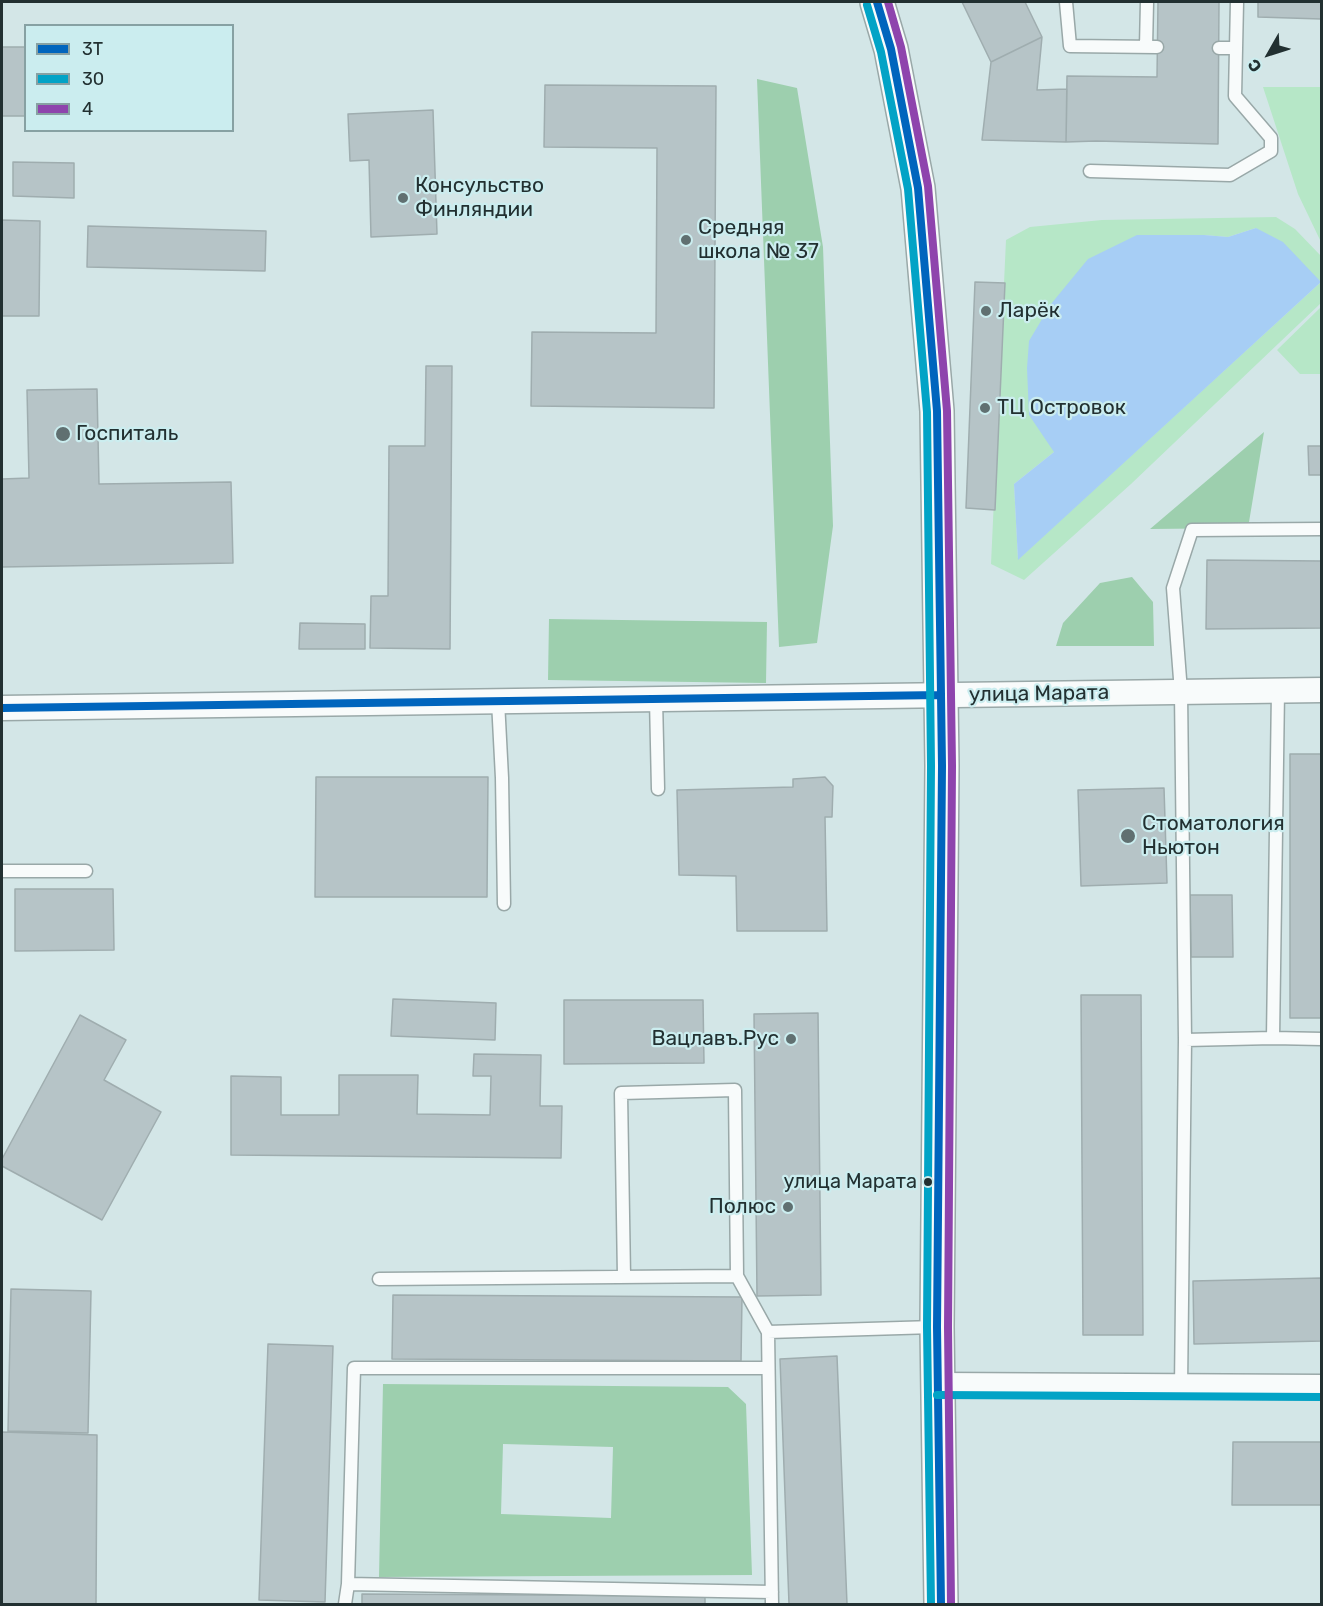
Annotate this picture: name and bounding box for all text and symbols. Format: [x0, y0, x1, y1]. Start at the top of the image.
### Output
legend [24, 24, 234, 132]
north arrow [1239, 24, 1299, 84]
text: 3Т [82, 38, 103, 60]
text: С [1244, 55, 1266, 76]
text: 30 [82, 68, 104, 90]
text: 4 [82, 98, 93, 120]
place label: Консульство Финляндии [415, 173, 544, 223]
marker: Консульство Финляндии [396, 191, 410, 205]
place label: Средняя школа № 37 [698, 215, 819, 265]
marker: Средняя школа № 37 [679, 233, 693, 247]
place label: Ларёк [998, 298, 1060, 324]
marker: Ларёк [979, 304, 993, 318]
place label: ТЦ Островок [997, 395, 1126, 421]
marker: ТЦ Островок [978, 401, 992, 415]
place label: Госпиталь [76, 421, 178, 447]
marker: Госпиталь [54, 425, 72, 443]
street label: улица Марата [969, 680, 1109, 708]
place label: Стоматология Ньютон [1142, 811, 1285, 861]
marker: Стоматология Ньютон [1119, 827, 1137, 845]
place label: Вацлавъ.Рус [651, 1026, 779, 1052]
marker: Вацлавъ.Рус [784, 1032, 798, 1046]
place label: улица Марата [783, 1170, 917, 1194]
marker: улица Марата [922, 1176, 934, 1188]
place label: Полюс [709, 1194, 776, 1220]
marker: Полюс [781, 1200, 795, 1214]

